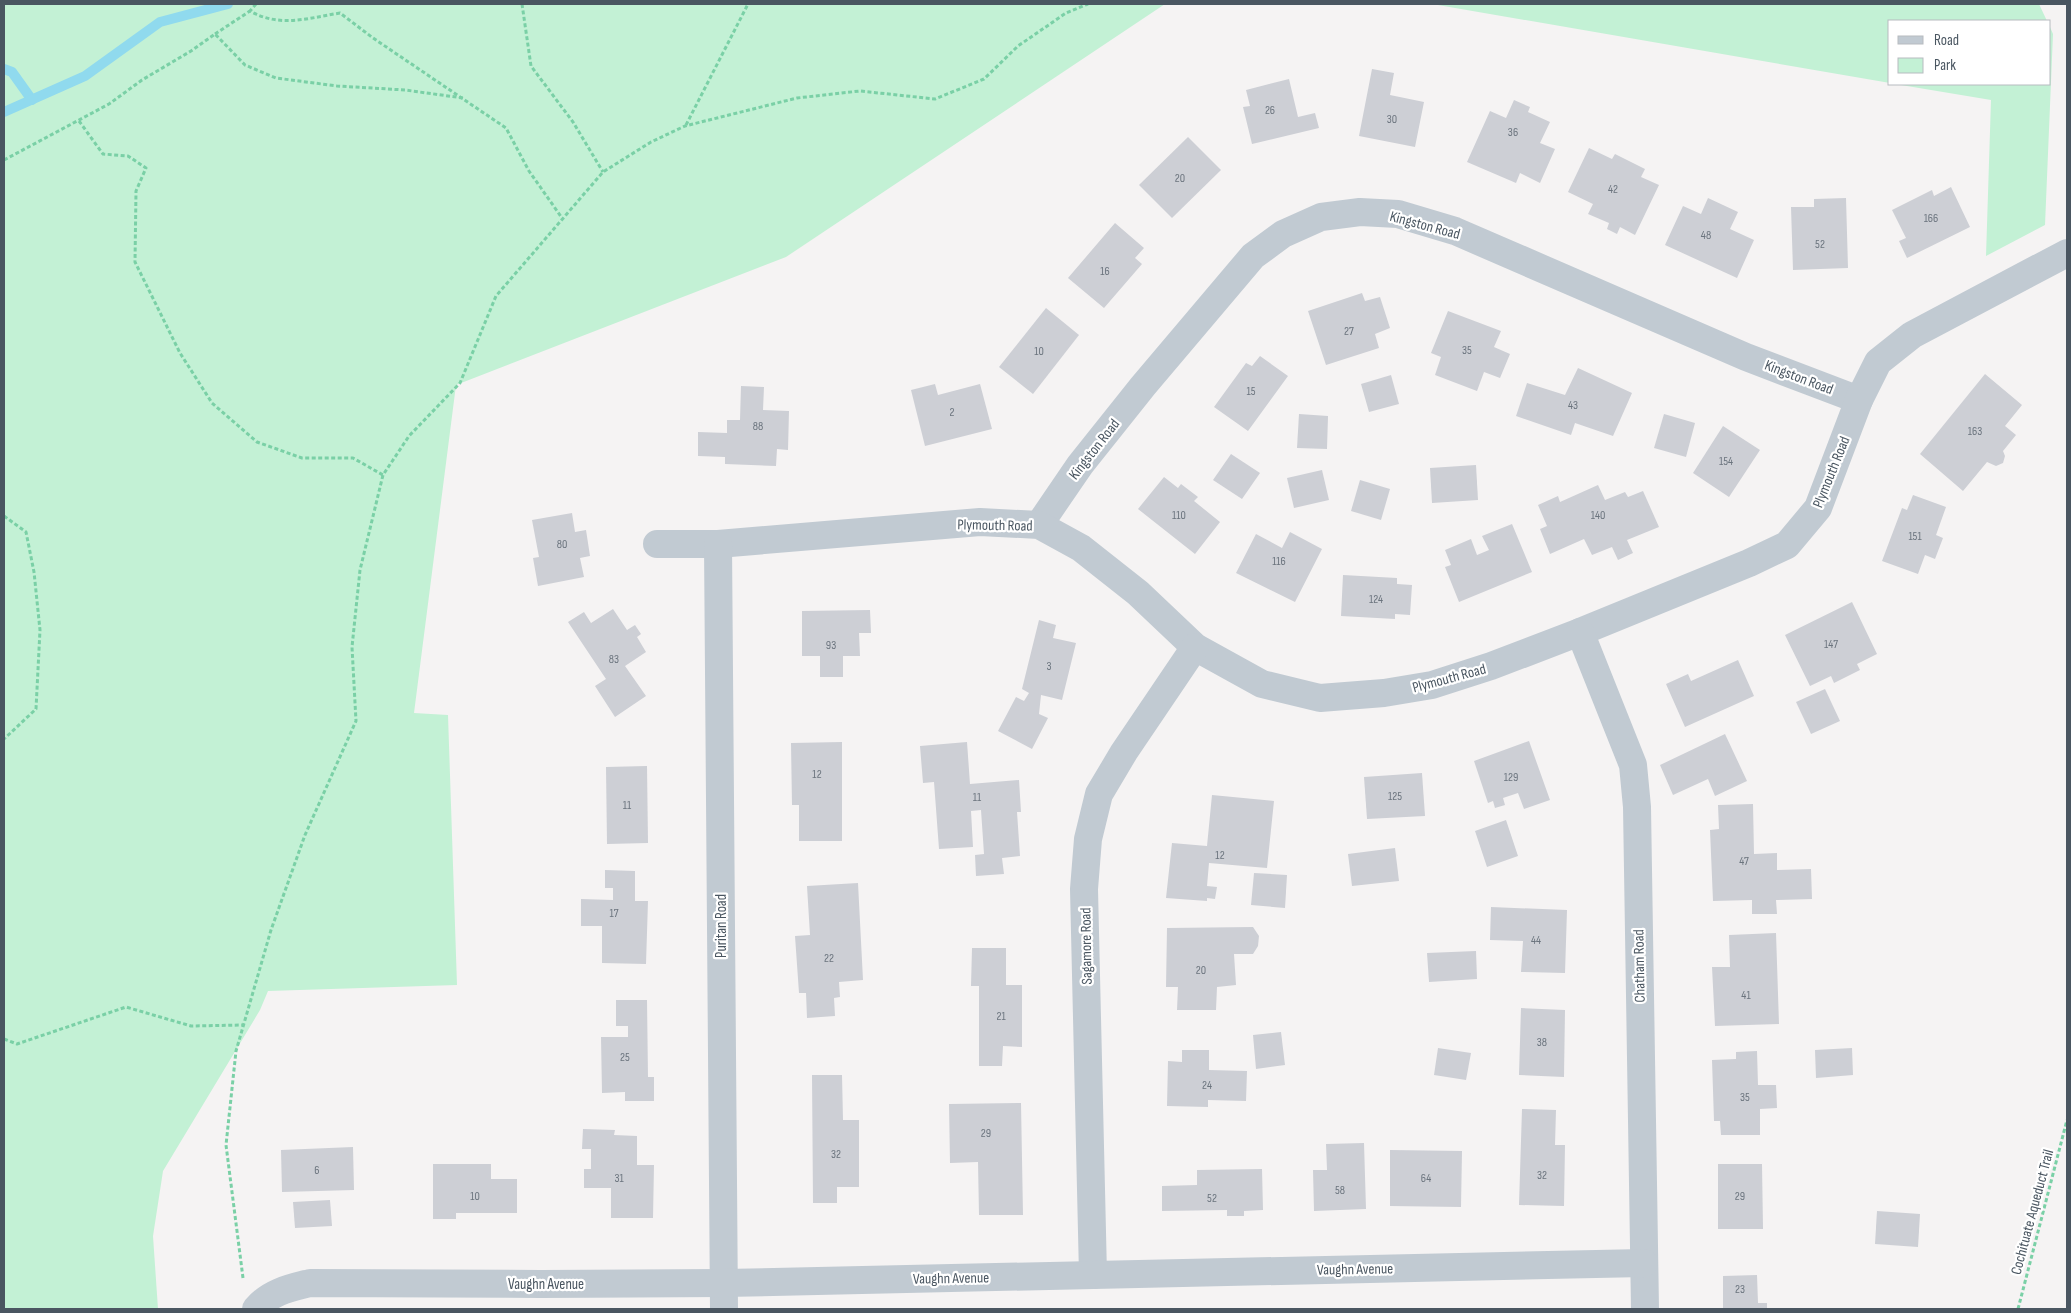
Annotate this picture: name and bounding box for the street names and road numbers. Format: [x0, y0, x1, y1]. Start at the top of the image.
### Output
street label: Kingston Road [1388, 207, 1462, 244]
street label: Kingston Road [1762, 356, 1836, 399]
street label: Kingston Road [1065, 415, 1124, 483]
street label: Plymouth Road [1809, 434, 1854, 511]
street label: Plymouth Road [957, 515, 1033, 536]
street label: Plymouth Road [1410, 660, 1488, 697]
street label: Puritan Road [712, 894, 731, 958]
street label: Sagamore Road [1076, 907, 1097, 985]
street label: Chatham Road [1629, 929, 1650, 1003]
street label: Cochituate Aqueduct Trail [2007, 1147, 2058, 1277]
street label: Vaughn Avenue [1317, 1259, 1393, 1280]
street label: Vaughn Avenue [913, 1268, 989, 1289]
street label: Vaughn Avenue [508, 1275, 584, 1294]

